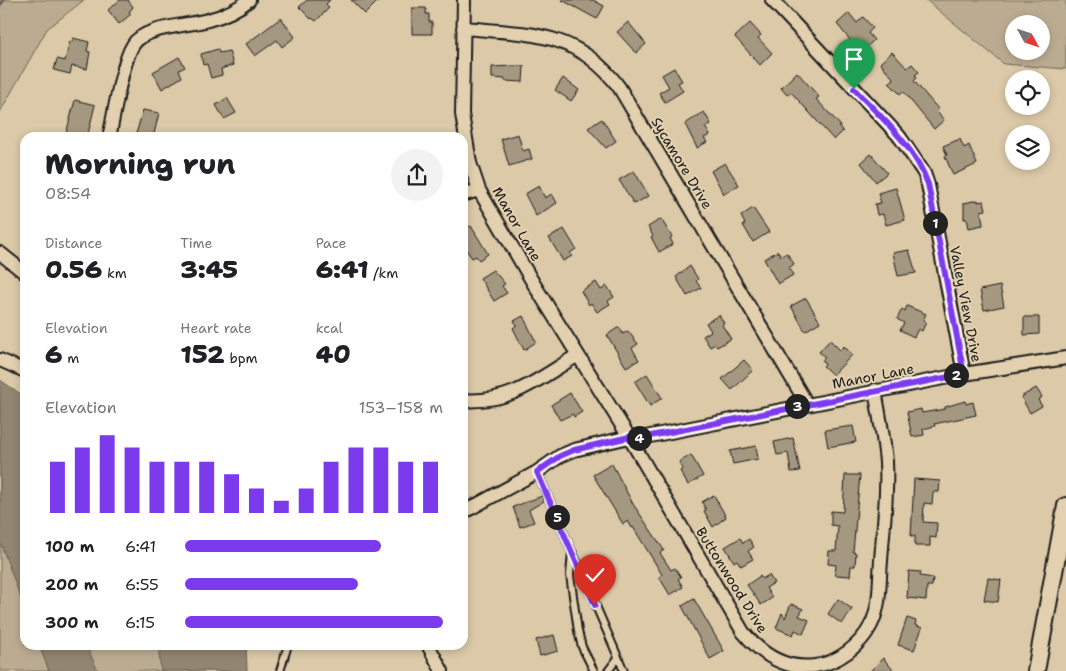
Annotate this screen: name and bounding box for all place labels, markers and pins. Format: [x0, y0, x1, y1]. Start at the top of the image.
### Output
pin [833, 38, 875, 89]
pin: 1 [922, 210, 948, 236]
pin: 2 [944, 362, 968, 388]
pin: 3 [784, 394, 810, 418]
pin: 4 [626, 426, 652, 450]
pin: 5 [544, 504, 570, 530]
pin [574, 554, 616, 605]

